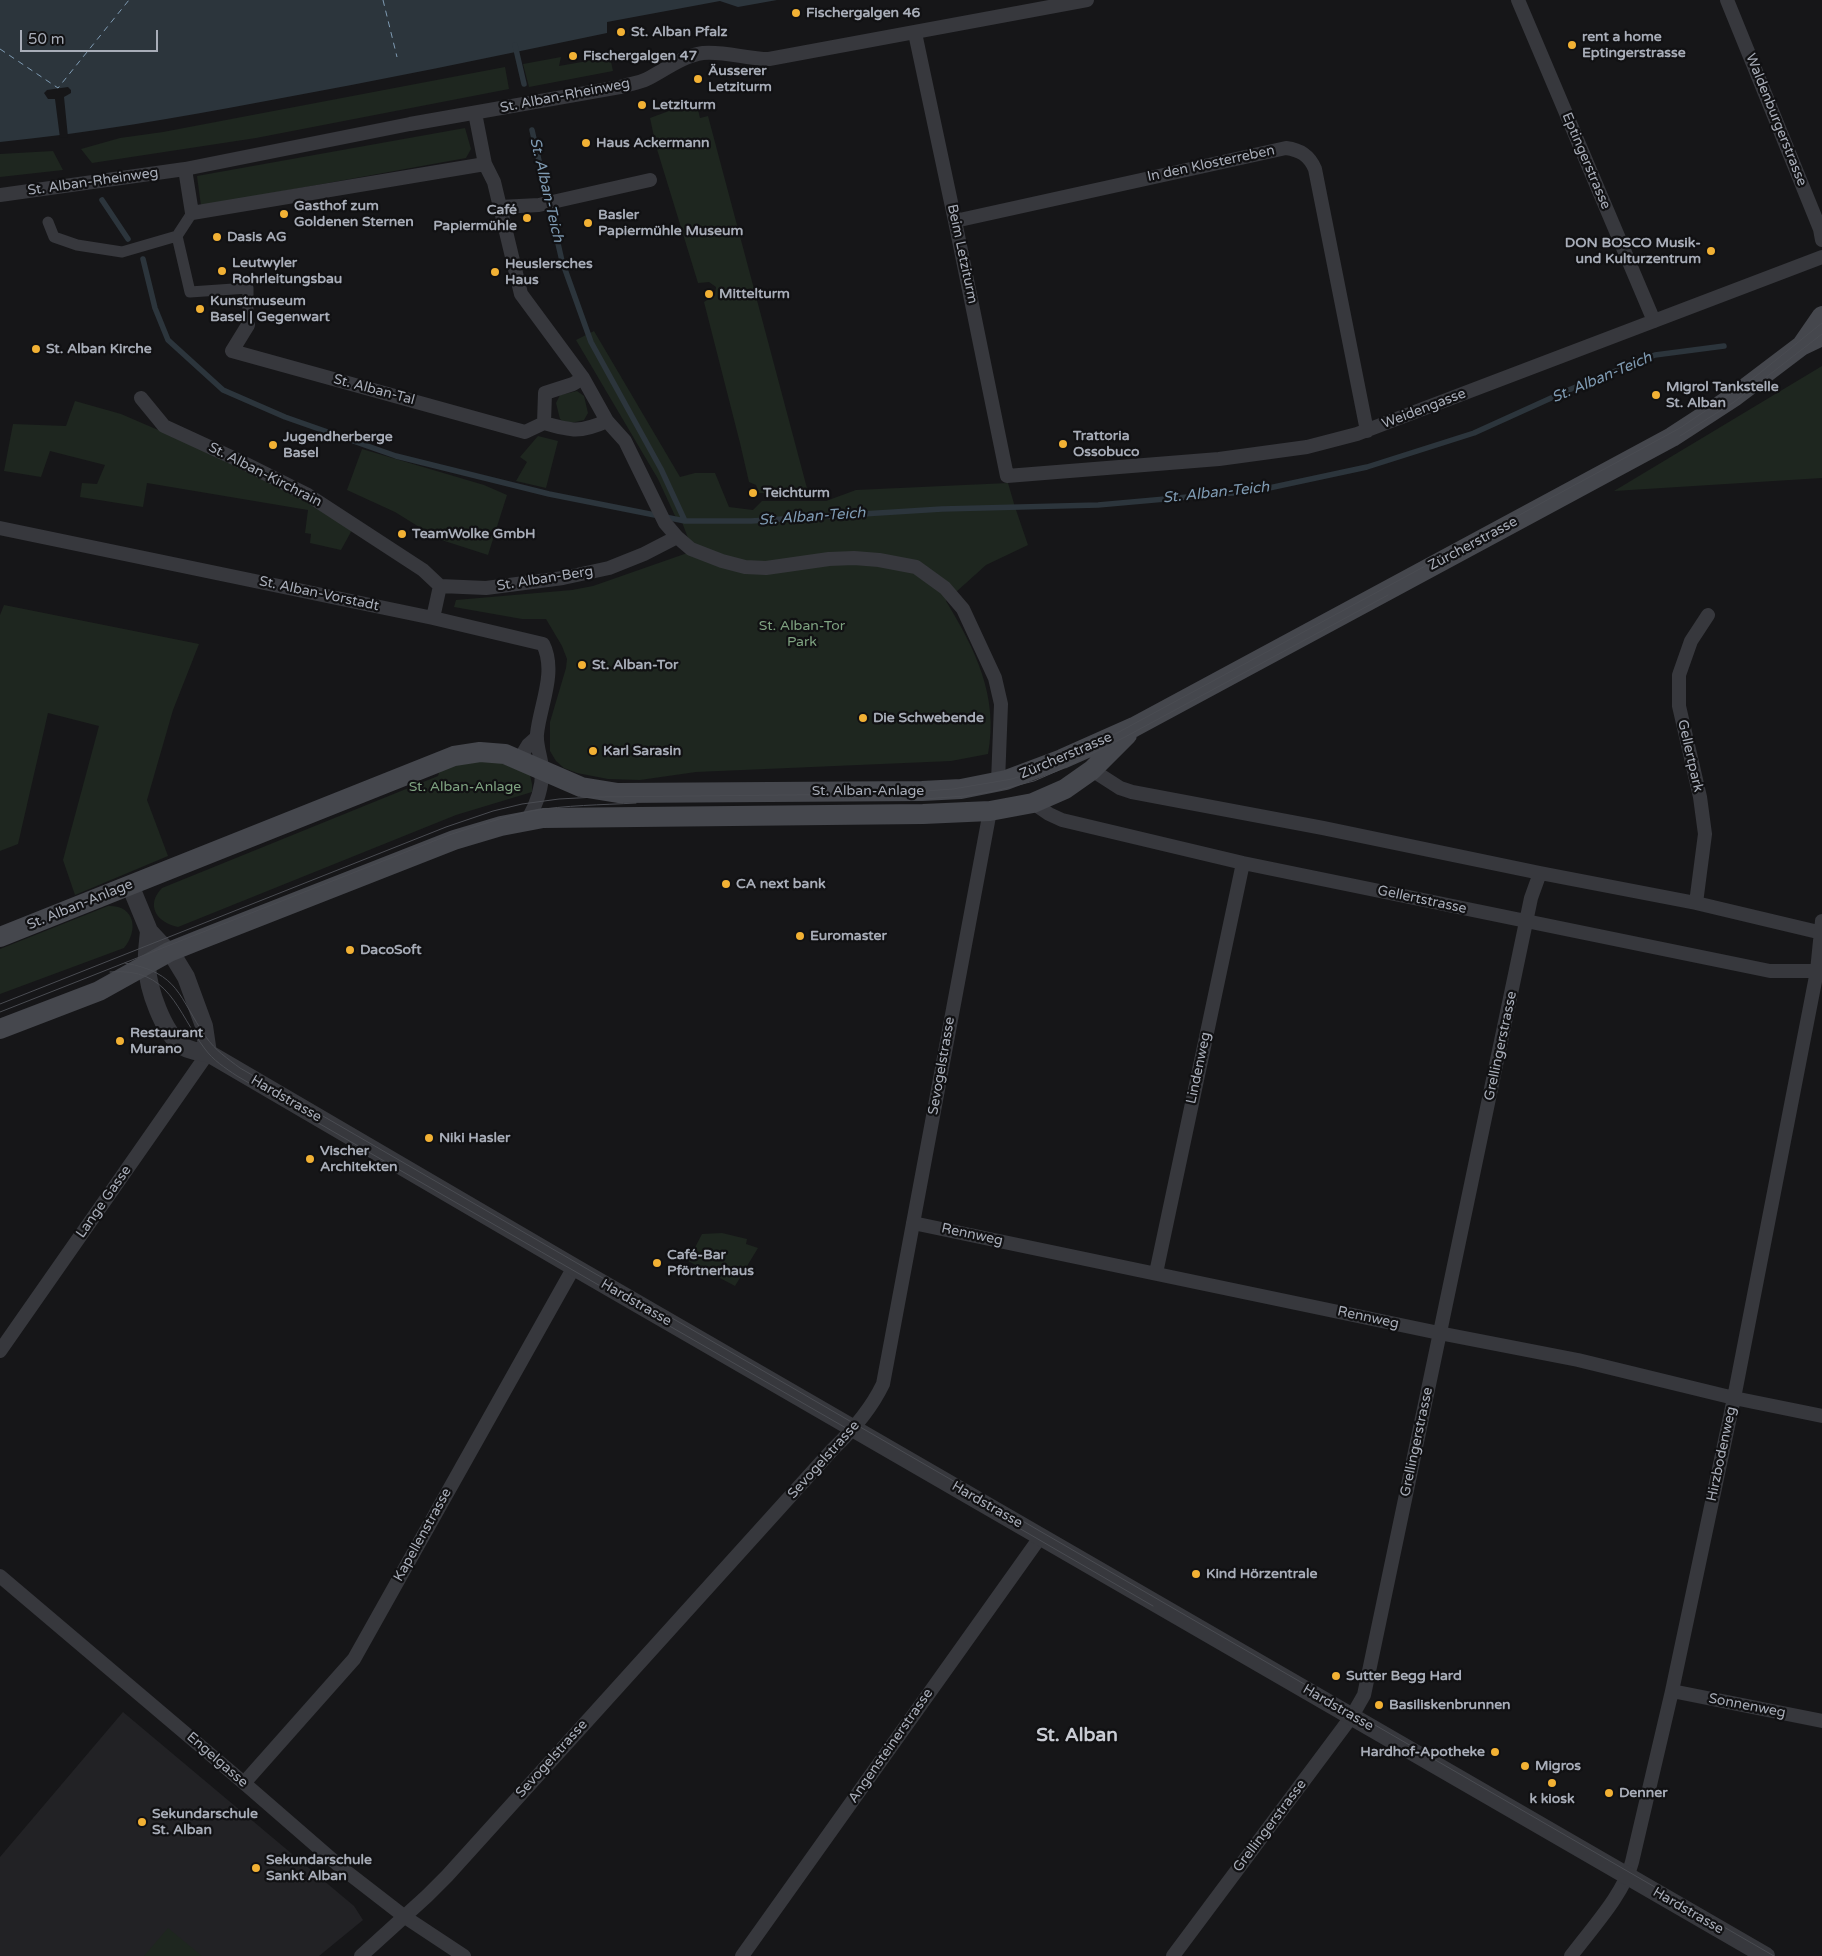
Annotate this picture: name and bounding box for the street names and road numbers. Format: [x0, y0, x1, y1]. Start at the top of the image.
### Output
street label: Waldenburgerstrasse [1742, 51, 1810, 189]
street label: St. Alban-Rheinweg [499, 75, 631, 117]
street label: Eptingerstrasse [1558, 110, 1614, 212]
street label: In den Klosterreben [1146, 142, 1276, 186]
street label: St. Alban-Rheinweg [27, 165, 159, 199]
street label: Beim Letziturm [943, 203, 981, 305]
street label: St. Alban-Tal [331, 371, 417, 409]
street label: Weidengasse [1380, 385, 1468, 433]
street label: St. Alban-Kirchrain [206, 439, 324, 511]
street label: Zürcherstrasse [1426, 513, 1520, 575]
street label: St. Alban-Berg [496, 563, 594, 595]
street label: St. Alban-Vorstadt [258, 573, 380, 615]
street label: Gellertpark [1674, 718, 1706, 794]
street label: Zürcherstrasse [1017, 729, 1115, 783]
street label: St. Alban-Anlage [812, 783, 924, 799]
street label: St. Alban-Anlage [25, 876, 135, 934]
street label: Gellertstrasse [1376, 882, 1468, 918]
street label: Grellingerstrasse [1481, 990, 1521, 1102]
street label: Sevogelstrasse [925, 1016, 959, 1116]
street label: Lindenweg [1183, 1031, 1215, 1105]
street label: Hardstrasse [248, 1072, 324, 1126]
street label: Lange Gasse [73, 1162, 135, 1242]
street label: Rennweg [940, 1220, 1004, 1250]
street label: Hardstrasse [598, 1276, 674, 1330]
street label: Rennweg [1336, 1303, 1400, 1333]
street label: Grellingerstrasse [1397, 1386, 1437, 1498]
street label: Hirzbodenweg [1704, 1405, 1740, 1503]
street label: Sevogelstrasse [785, 1418, 863, 1502]
street label: Hardstrasse [949, 1478, 1025, 1532]
street label: Kapellenstrasse [390, 1485, 456, 1585]
street label: Hardstrasse [1300, 1681, 1376, 1735]
street label: Angensteinerstrasse [845, 1686, 937, 1806]
street label: Sonnenweg [1707, 1690, 1787, 1722]
street label: Sevogelstrasse [513, 1717, 591, 1801]
street label: Engelgasse [183, 1729, 251, 1791]
street label: Grellingerstrasse [1230, 1776, 1310, 1876]
street label: Hardstrasse [1650, 1884, 1726, 1938]

